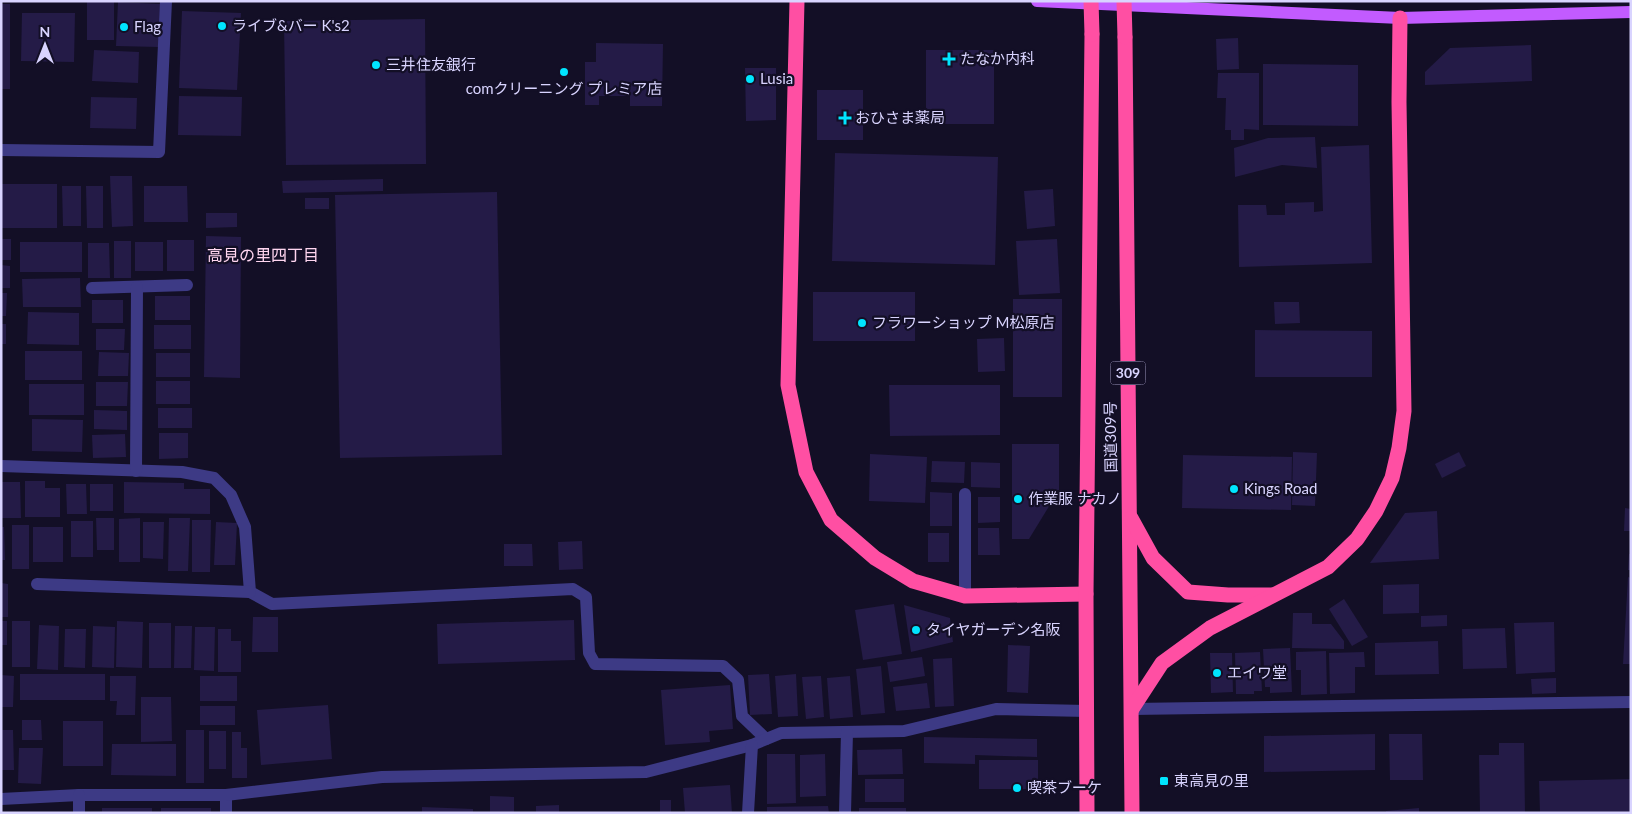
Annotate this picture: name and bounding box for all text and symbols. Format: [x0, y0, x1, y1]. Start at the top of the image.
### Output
place label: ライブ&バー K's2 [232, 16, 350, 34]
place label: Flag [134, 17, 161, 35]
north arrow [20, 20, 70, 70]
marker: ライブ&バー K's2 [216, 20, 228, 32]
marker: Flag [118, 21, 130, 33]
text: N [40, 23, 50, 40]
place label: たなか内科 [960, 49, 1035, 67]
marker: たなか内科 [942, 52, 956, 66]
place label: 三井住友銀行 [386, 55, 476, 73]
marker: 三井住友銀行 [370, 59, 382, 71]
marker: comクリーニング プレミア店 [558, 66, 570, 78]
place label: Lusia [760, 69, 793, 87]
marker: Lusia [744, 73, 756, 85]
place label: comクリーニング プレミア店 [466, 79, 662, 97]
place label: おひさま薬局 [855, 108, 945, 126]
marker: おひさま薬局 [839, 112, 851, 124]
district label: 高見の里四丁目 [207, 245, 319, 264]
place label: フラワーショップ M松原店 [872, 313, 1054, 331]
marker: フラワーショップ M松原店 [856, 317, 868, 329]
road number: 309 [1110, 362, 1146, 384]
street label: 国道309号 [1100, 401, 1120, 473]
place label: Kings Road [1244, 479, 1317, 497]
marker: Kings Road [1228, 483, 1240, 495]
place label: 作業服 ナカノ [1028, 489, 1122, 507]
marker: 作業服 ナカノ [1012, 493, 1024, 505]
place label: タイヤガーデン名阪 [926, 620, 1061, 638]
marker: タイヤガーデン名阪 [910, 624, 922, 636]
place label: エイワ堂 [1227, 663, 1287, 681]
marker: エイワ堂 [1211, 667, 1223, 679]
place label: 東高見の里 [1174, 771, 1249, 789]
marker: 東高見の里 [1158, 775, 1170, 787]
place label: 喫茶ブーケ [1027, 778, 1102, 796]
marker: 喫茶ブーケ [1011, 782, 1023, 794]

